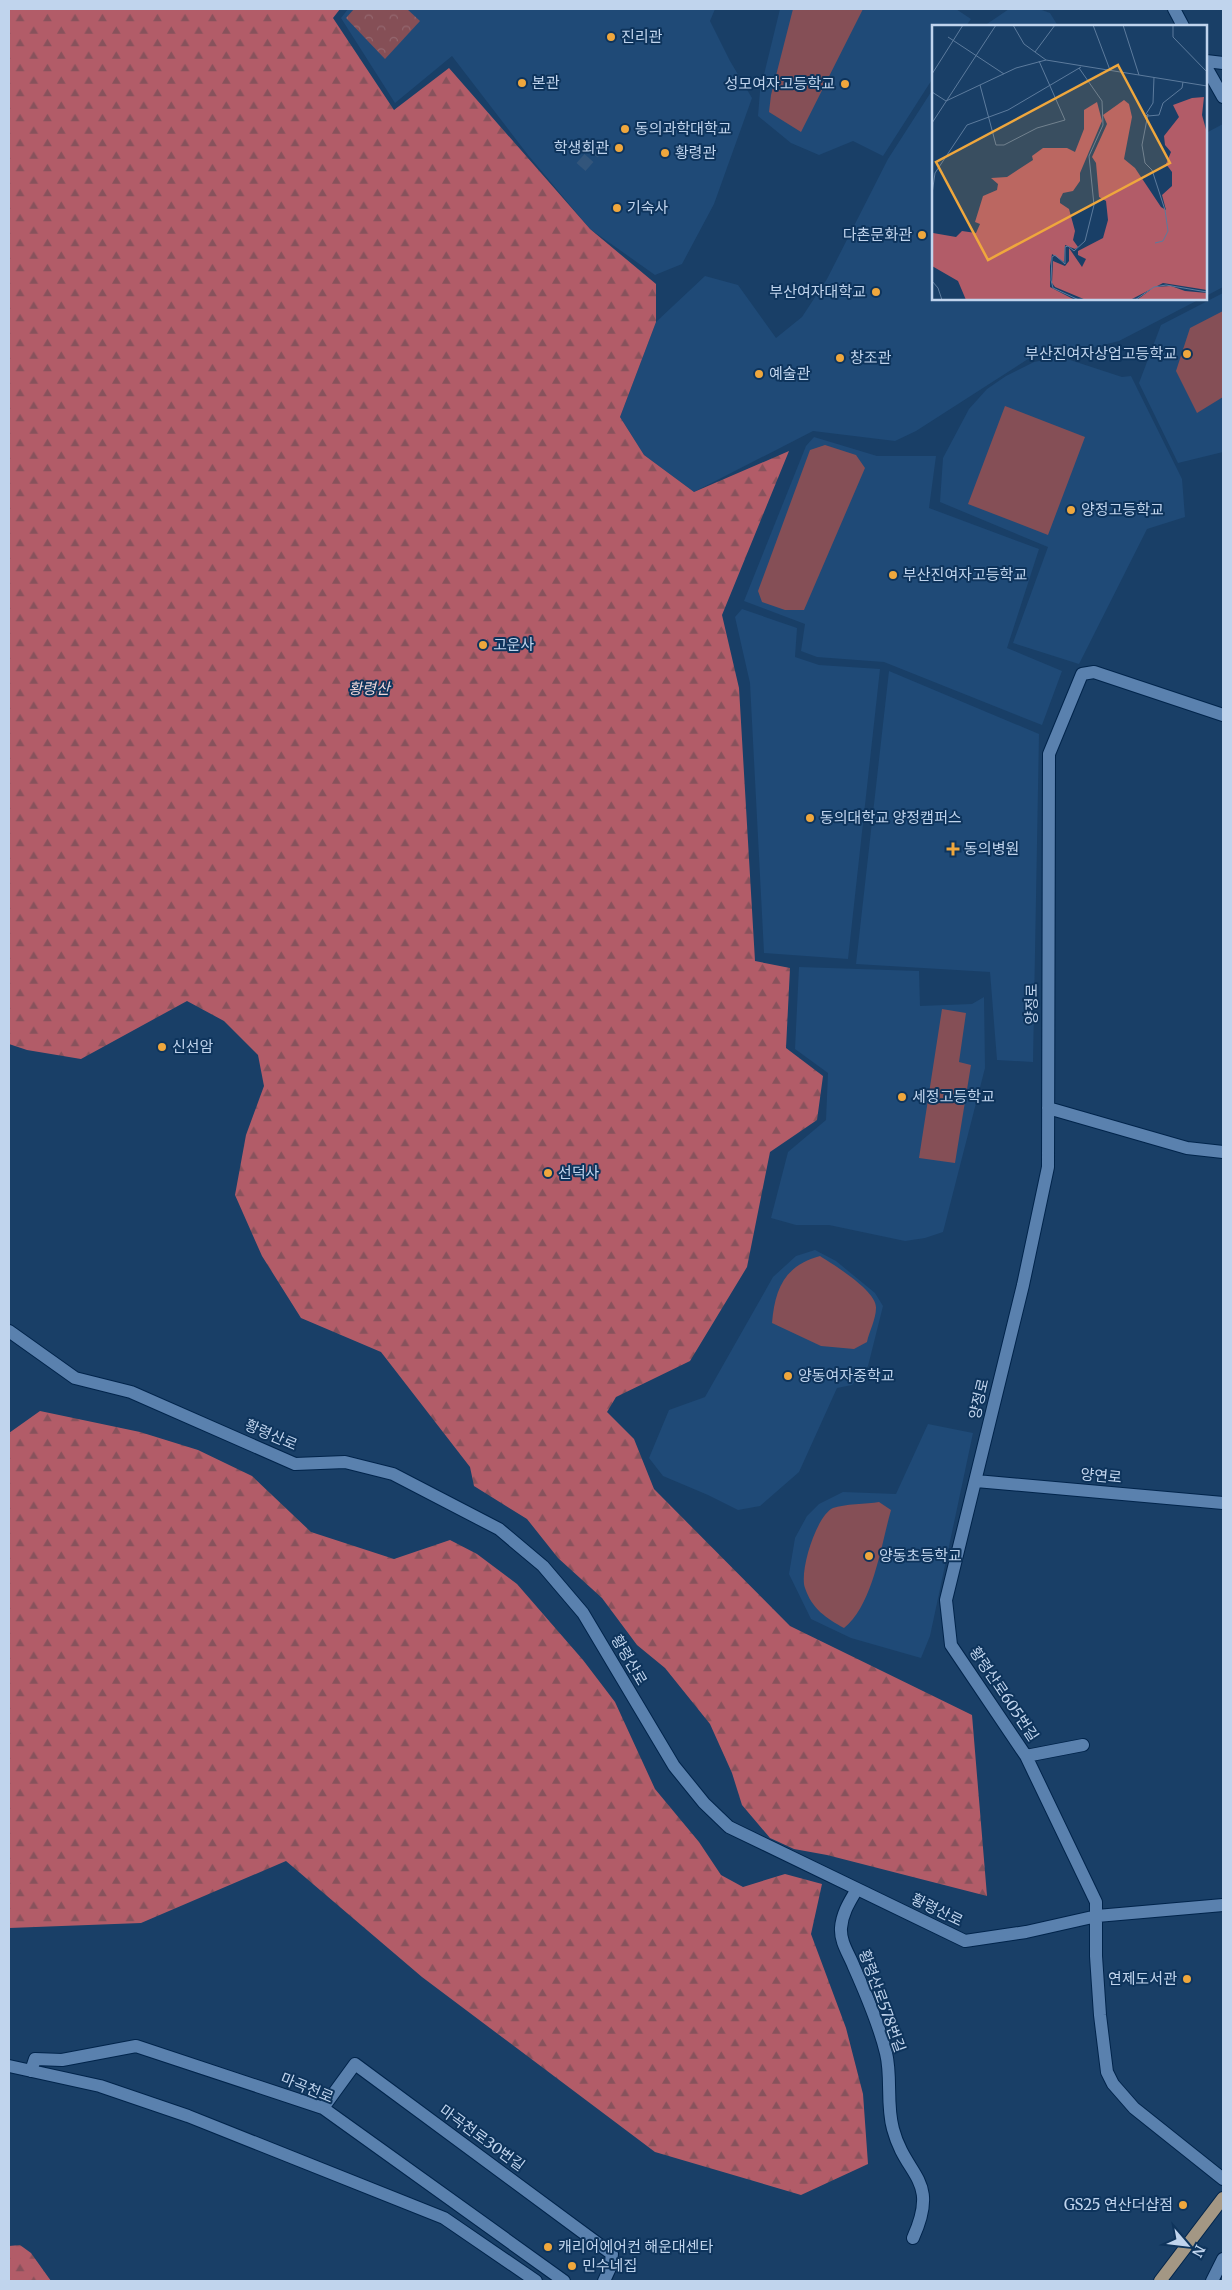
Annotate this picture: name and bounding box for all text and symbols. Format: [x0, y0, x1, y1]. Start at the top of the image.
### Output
inset map [932, 25, 1207, 300]
place label: 진리관 [621, 27, 663, 46]
marker: 진리관 [605, 31, 617, 43]
place label: 본관 [532, 73, 560, 92]
place label: 성모여자고등학교 [725, 74, 835, 93]
marker: 본관 [516, 77, 528, 89]
marker: 성모여자고등학교 [839, 78, 851, 90]
place label: 동의과학대학교 [635, 119, 732, 138]
marker: 동의과학대학교 [619, 123, 631, 135]
place label: 학생회관 [554, 138, 609, 157]
marker: 학생회관 [613, 142, 625, 154]
place label: 황령관 [675, 143, 717, 162]
marker: 황령관 [659, 147, 671, 159]
place label: 기숙사 [627, 198, 669, 217]
marker: 기숙사 [611, 202, 623, 214]
place label: 다촌문화관 [843, 225, 912, 244]
marker: 다촌문화관 [916, 229, 928, 241]
place label: 부산여자대학교 [769, 282, 866, 301]
marker: 부산여자대학교 [870, 286, 882, 298]
place label: 부산진여자상업고등학교 [1025, 344, 1177, 363]
place label: 창조관 [850, 348, 892, 367]
marker: 부산진여자상업고등학교 [1181, 348, 1193, 360]
marker: 창조관 [834, 352, 846, 364]
place label: 예술관 [769, 364, 811, 383]
marker: 예술관 [753, 368, 765, 380]
place label: 양정고등학교 [1081, 500, 1164, 519]
marker: 양정고등학교 [1065, 504, 1077, 516]
place label: 부산진여자고등학교 [903, 565, 1027, 584]
marker: 부산진여자고등학교 [887, 569, 899, 581]
place label: 고운사 [493, 635, 535, 654]
marker: 고운사 [477, 639, 489, 651]
park label: 황령산 [348, 679, 392, 698]
place label: 동의대학교 양정캠퍼스 [820, 808, 962, 827]
marker: 동의대학교 양정캠퍼스 [804, 812, 816, 824]
place label: 동의병원 [964, 839, 1019, 858]
marker: 동의병원 [946, 842, 960, 856]
street label: 양정로 [1022, 983, 1041, 1025]
place label: 신선암 [172, 1037, 214, 1056]
marker: 신선암 [156, 1041, 168, 1053]
place label: 세정고등학교 [912, 1087, 995, 1106]
marker: 세정고등학교 [896, 1091, 908, 1103]
place label: 선덕사 [558, 1163, 600, 1182]
marker: 선덕사 [542, 1167, 554, 1179]
place label: 양동여자중학교 [798, 1366, 895, 1385]
marker: 양동여자중학교 [782, 1370, 794, 1382]
street label: 양정로 [965, 1377, 992, 1421]
street label: 황령산로 [242, 1415, 300, 1454]
street label: 양연로 [1080, 1464, 1122, 1487]
place label: 양동초등학교 [879, 1546, 962, 1565]
marker: 양동초등학교 [863, 1550, 875, 1562]
street label: 황령산로 [607, 1631, 651, 1688]
street label: 황령산로605번길 [966, 1643, 1043, 1745]
street label: 황령산로 [908, 1889, 966, 1930]
street label: 황령산로578번길 [855, 1947, 910, 2055]
place label: 연제도서관 [1108, 1969, 1177, 1988]
marker: 연제도서관 [1181, 1973, 1193, 1985]
street label: 마곡천로 [278, 2068, 336, 2107]
street label: 마곡천로30번길 [436, 2100, 529, 2175]
place label: GS25 연산더샵점 [1064, 2195, 1173, 2214]
marker: GS25 연산더샵점 [1177, 2199, 1189, 2211]
north arrow [1162, 2220, 1212, 2270]
place label: 캐리어에어컨 해운대센타 [558, 2237, 714, 2256]
marker: 캐리어에어컨 해운대센타 [542, 2241, 554, 2253]
text: N [1188, 2242, 1209, 2260]
place label: 민수네집 [582, 2256, 637, 2275]
marker: 민수네집 [566, 2260, 578, 2272]

